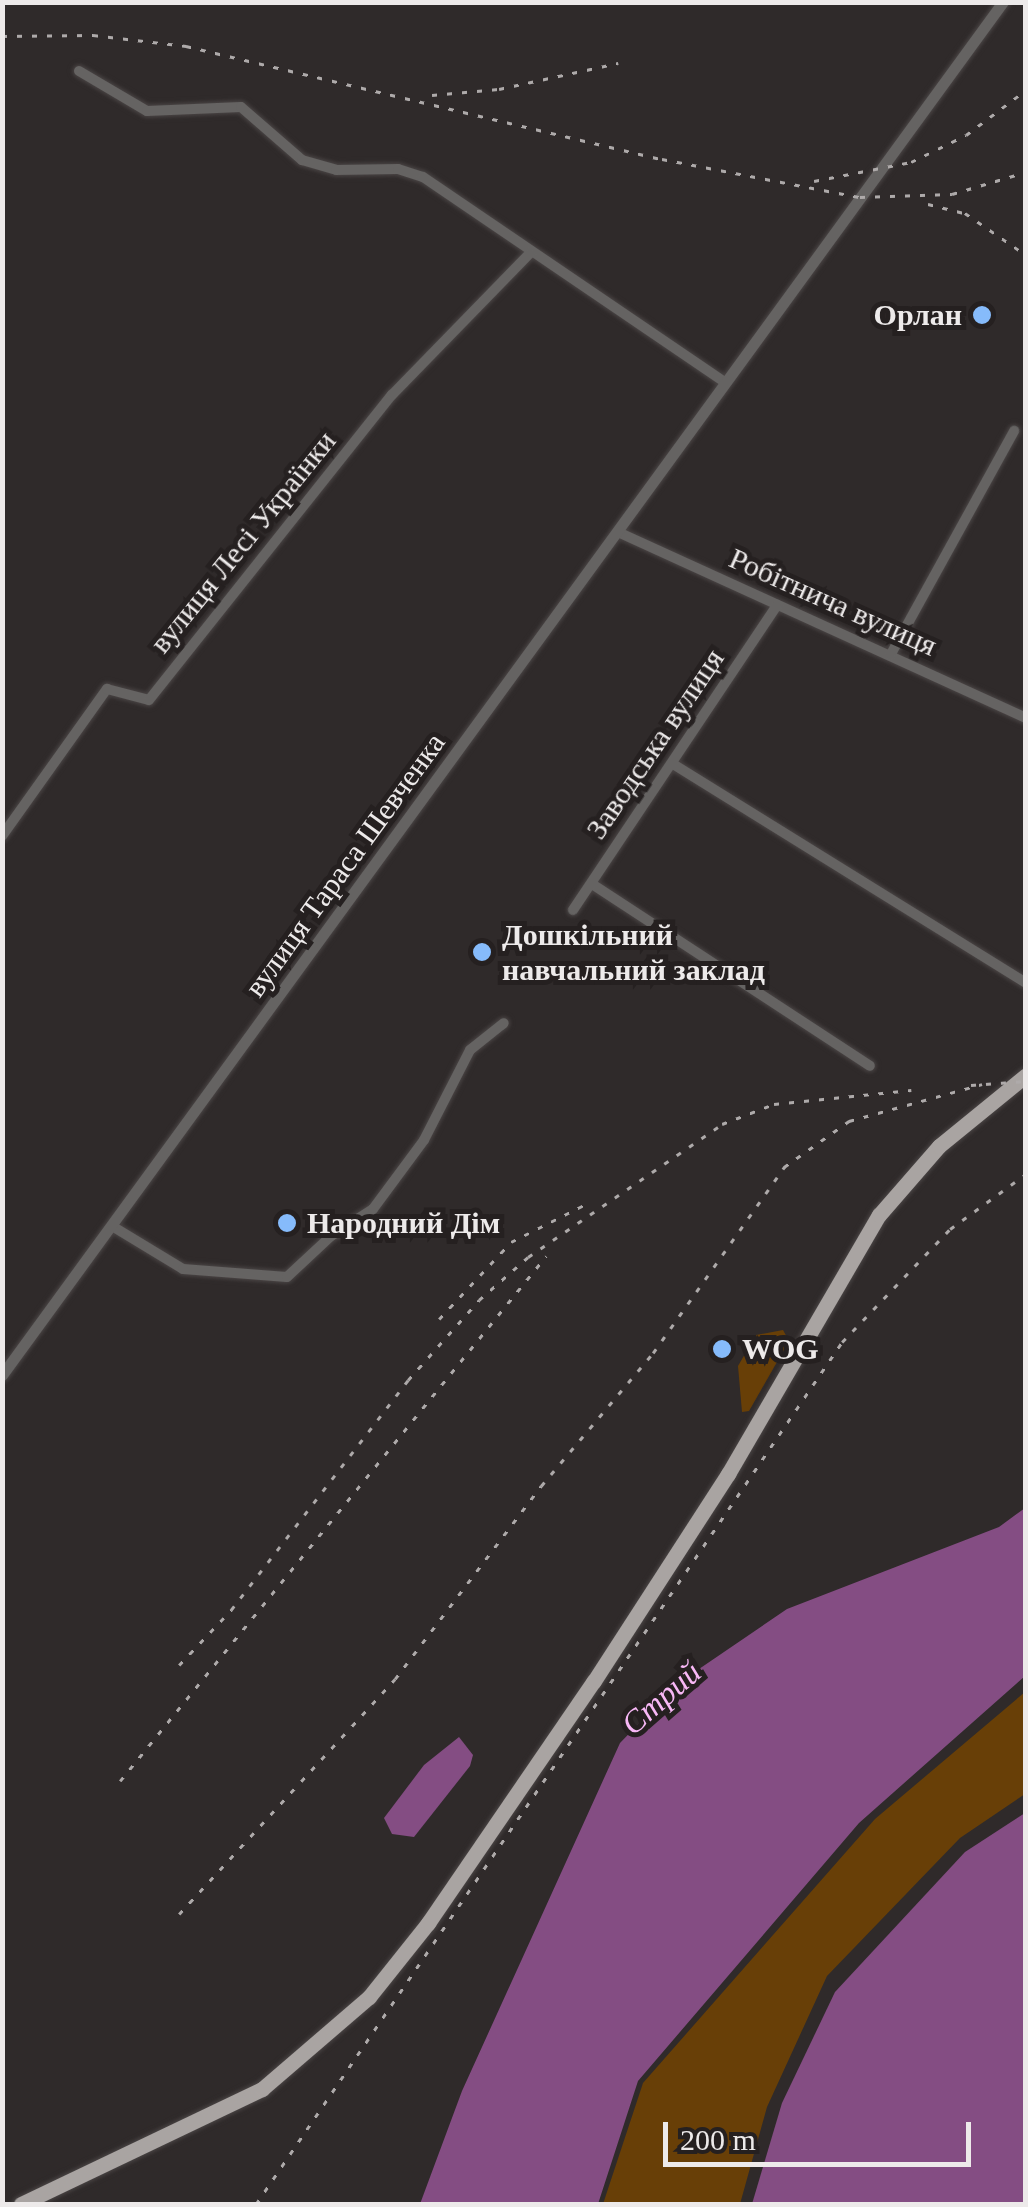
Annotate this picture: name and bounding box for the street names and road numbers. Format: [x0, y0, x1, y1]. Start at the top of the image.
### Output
street label: вулиця Лесі Українки [142, 424, 344, 660]
street label: Робітнича вулиця [724, 540, 942, 664]
street label: Заводська вулиця [578, 642, 732, 846]
street label: вулиця Тараса Шевченка [237, 726, 453, 1004]

